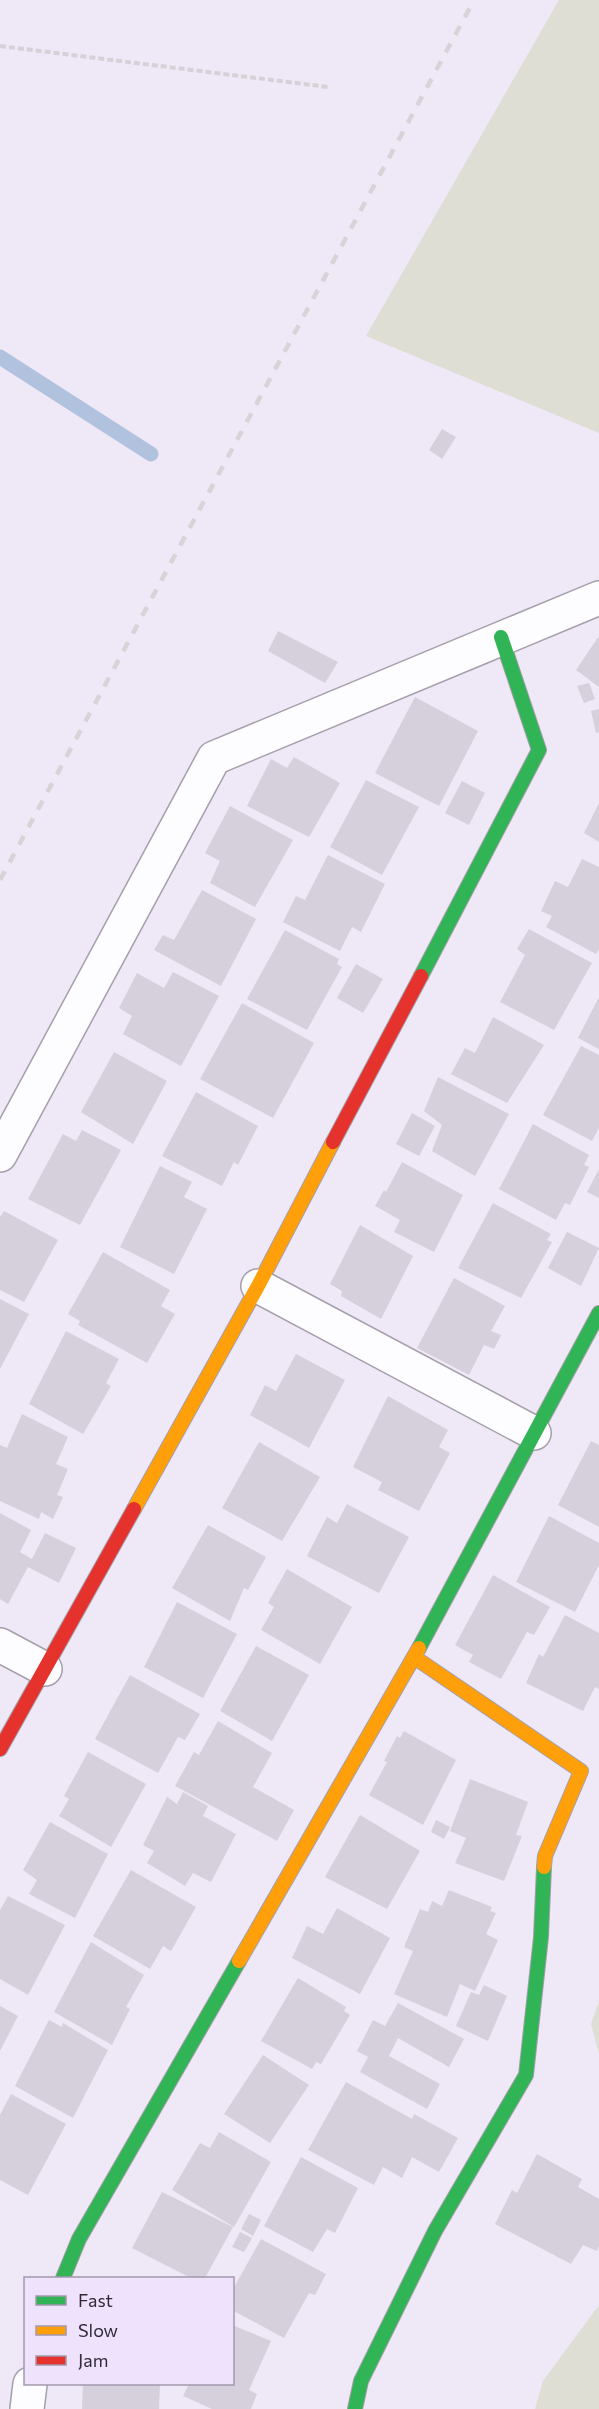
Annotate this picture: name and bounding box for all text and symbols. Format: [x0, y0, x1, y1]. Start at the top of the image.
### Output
legend [24, 2277, 234, 2385]
text: Fast [78, 2289, 113, 2311]
text: Slow [78, 2319, 118, 2341]
text: Jam [78, 2349, 108, 2371]

